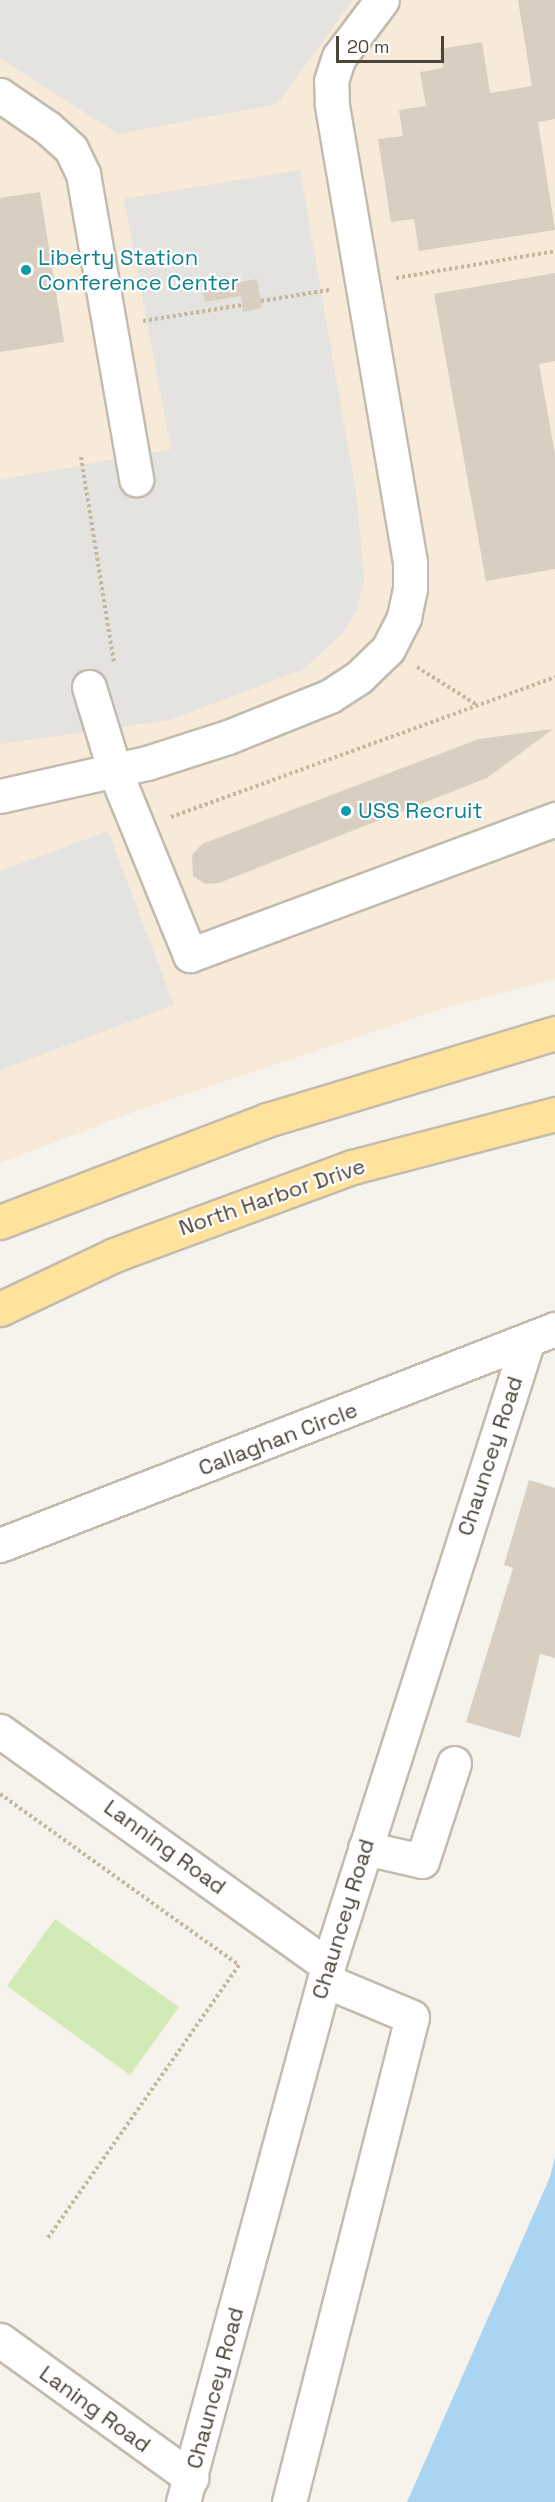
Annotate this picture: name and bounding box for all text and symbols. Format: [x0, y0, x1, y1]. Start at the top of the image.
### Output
scale bar [339, 24, 447, 62]
text: 20 m [347, 35, 390, 58]
place label: Liberty Station Conference Center [38, 244, 239, 296]
marker: Liberty Station Conference Center [19, 263, 33, 277]
place label: USS Recruit [358, 798, 483, 824]
marker: USS Recruit [339, 804, 353, 818]
street label: North Harbor Drive [175, 1153, 369, 1241]
street label: Chauncey Road [452, 1373, 528, 1539]
street label: Callaghan Circle [195, 1397, 361, 1481]
street label: Lanning Road [99, 1794, 231, 1900]
street label: Chauncey Road [306, 1836, 380, 2002]
street label: Chauncey Road [181, 2304, 249, 2472]
street label: Laning Road [34, 2360, 156, 2458]

